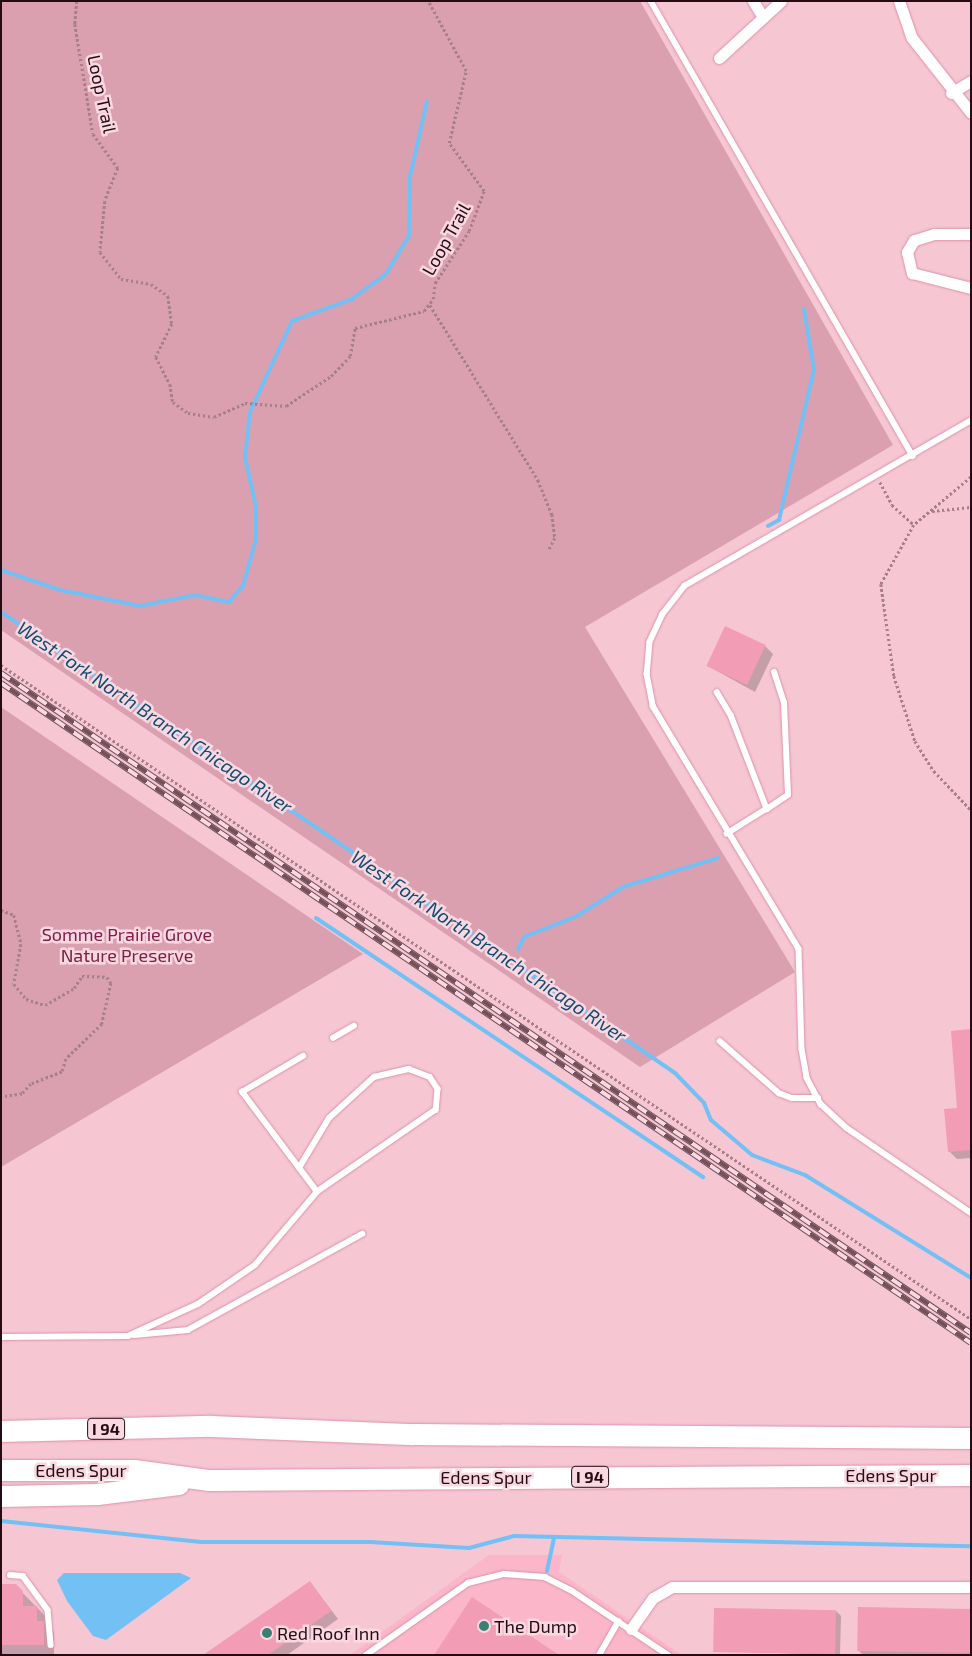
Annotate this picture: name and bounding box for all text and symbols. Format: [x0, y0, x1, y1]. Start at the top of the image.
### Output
street label: Loop Trail [83, 53, 121, 135]
street label: Loop Trail [417, 199, 475, 279]
water label: West Fork North Branch Chicago River [13, 616, 297, 818]
water label: West Fork North Branch Chicago River [347, 845, 631, 1047]
park label: Somme Prairie Grove Nature Preserve [42, 924, 212, 966]
road number: I 94 [86, 1416, 126, 1442]
street label: Edens Spur [35, 1459, 127, 1481]
road number: I 94 [570, 1464, 610, 1490]
street label: Edens Spur [845, 1464, 937, 1486]
street label: Edens Spur [440, 1466, 532, 1488]
place label: The Dump [494, 1615, 577, 1637]
marker: The Dump [478, 1620, 490, 1632]
place label: Red Roof Inn [277, 1622, 380, 1644]
marker: Red Roof Inn [261, 1627, 273, 1639]

